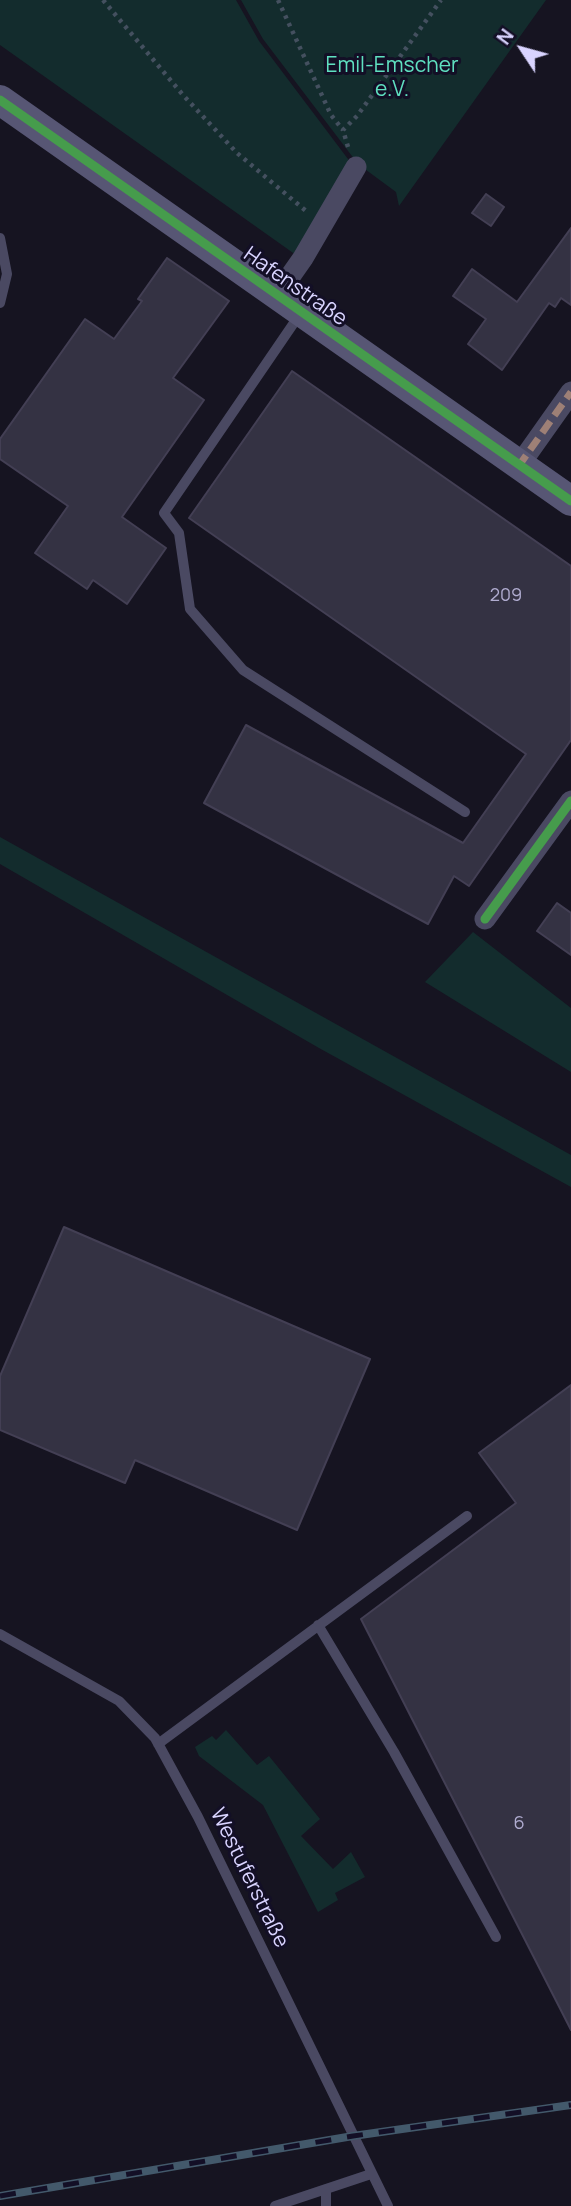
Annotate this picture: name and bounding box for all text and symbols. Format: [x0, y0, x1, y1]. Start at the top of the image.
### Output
north arrow [487, 14, 557, 84]
text: N [490, 23, 520, 50]
park label: Emil-Emscher e.V. [325, 53, 459, 103]
street label: Hafenstraße [238, 242, 352, 332]
house number: 209 [490, 585, 522, 607]
street label: Westuferstraße [204, 1804, 294, 1952]
house number: 6 [513, 1813, 525, 1835]

